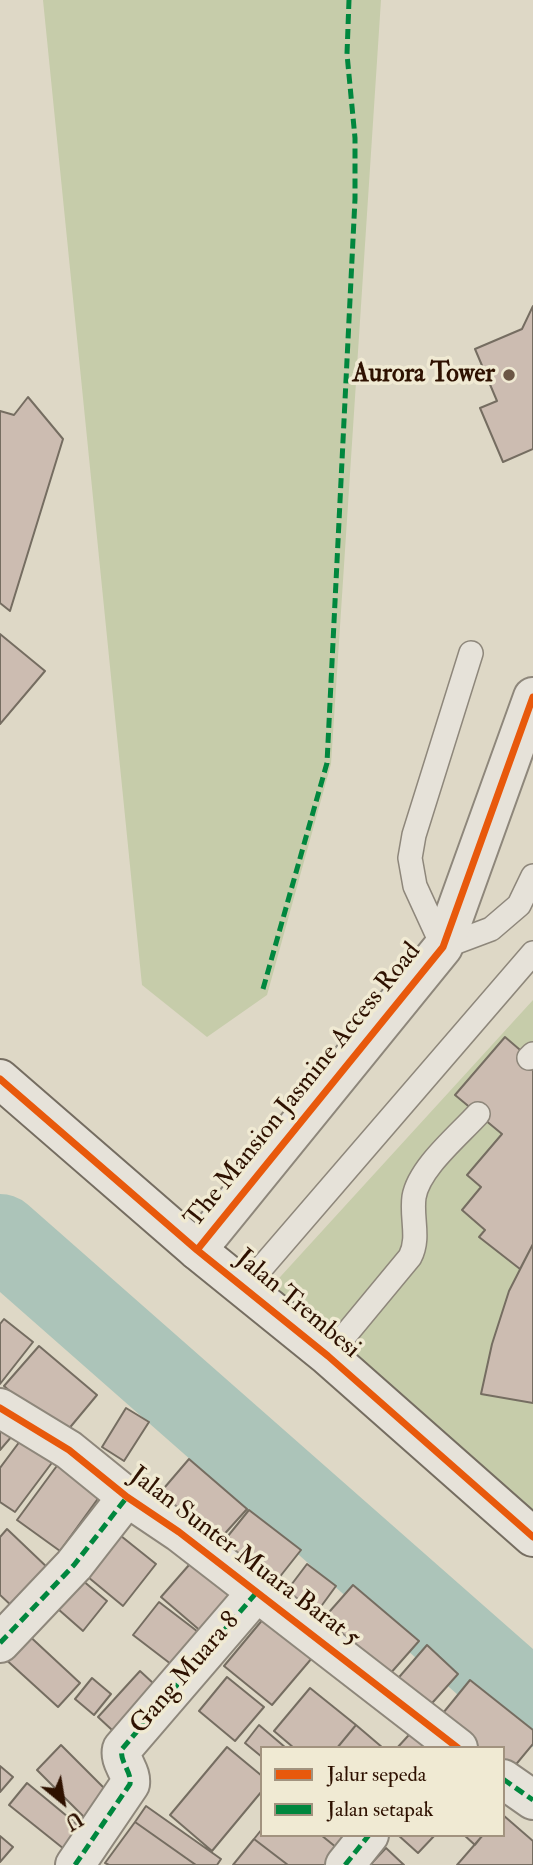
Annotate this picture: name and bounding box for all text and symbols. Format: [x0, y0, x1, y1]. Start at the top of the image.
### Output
place label: Aurora Tower [352, 359, 495, 391]
marker: Aurora Tower [501, 367, 517, 383]
street label: The Mansion Jasmine Access Road [179, 937, 429, 1235]
street label: Jalan Trembesi [228, 1244, 366, 1366]
street label: Jalan Sunter Muara Barat 5 [123, 1461, 365, 1655]
street label: Gang Muara 8 [125, 1607, 247, 1741]
legend [260, 1746, 505, 1837]
text: Jalur sepeda [327, 1761, 426, 1788]
north arrow [28, 1767, 98, 1837]
text: Jalan setapak [327, 1796, 434, 1823]
text: U [61, 1806, 86, 1835]

